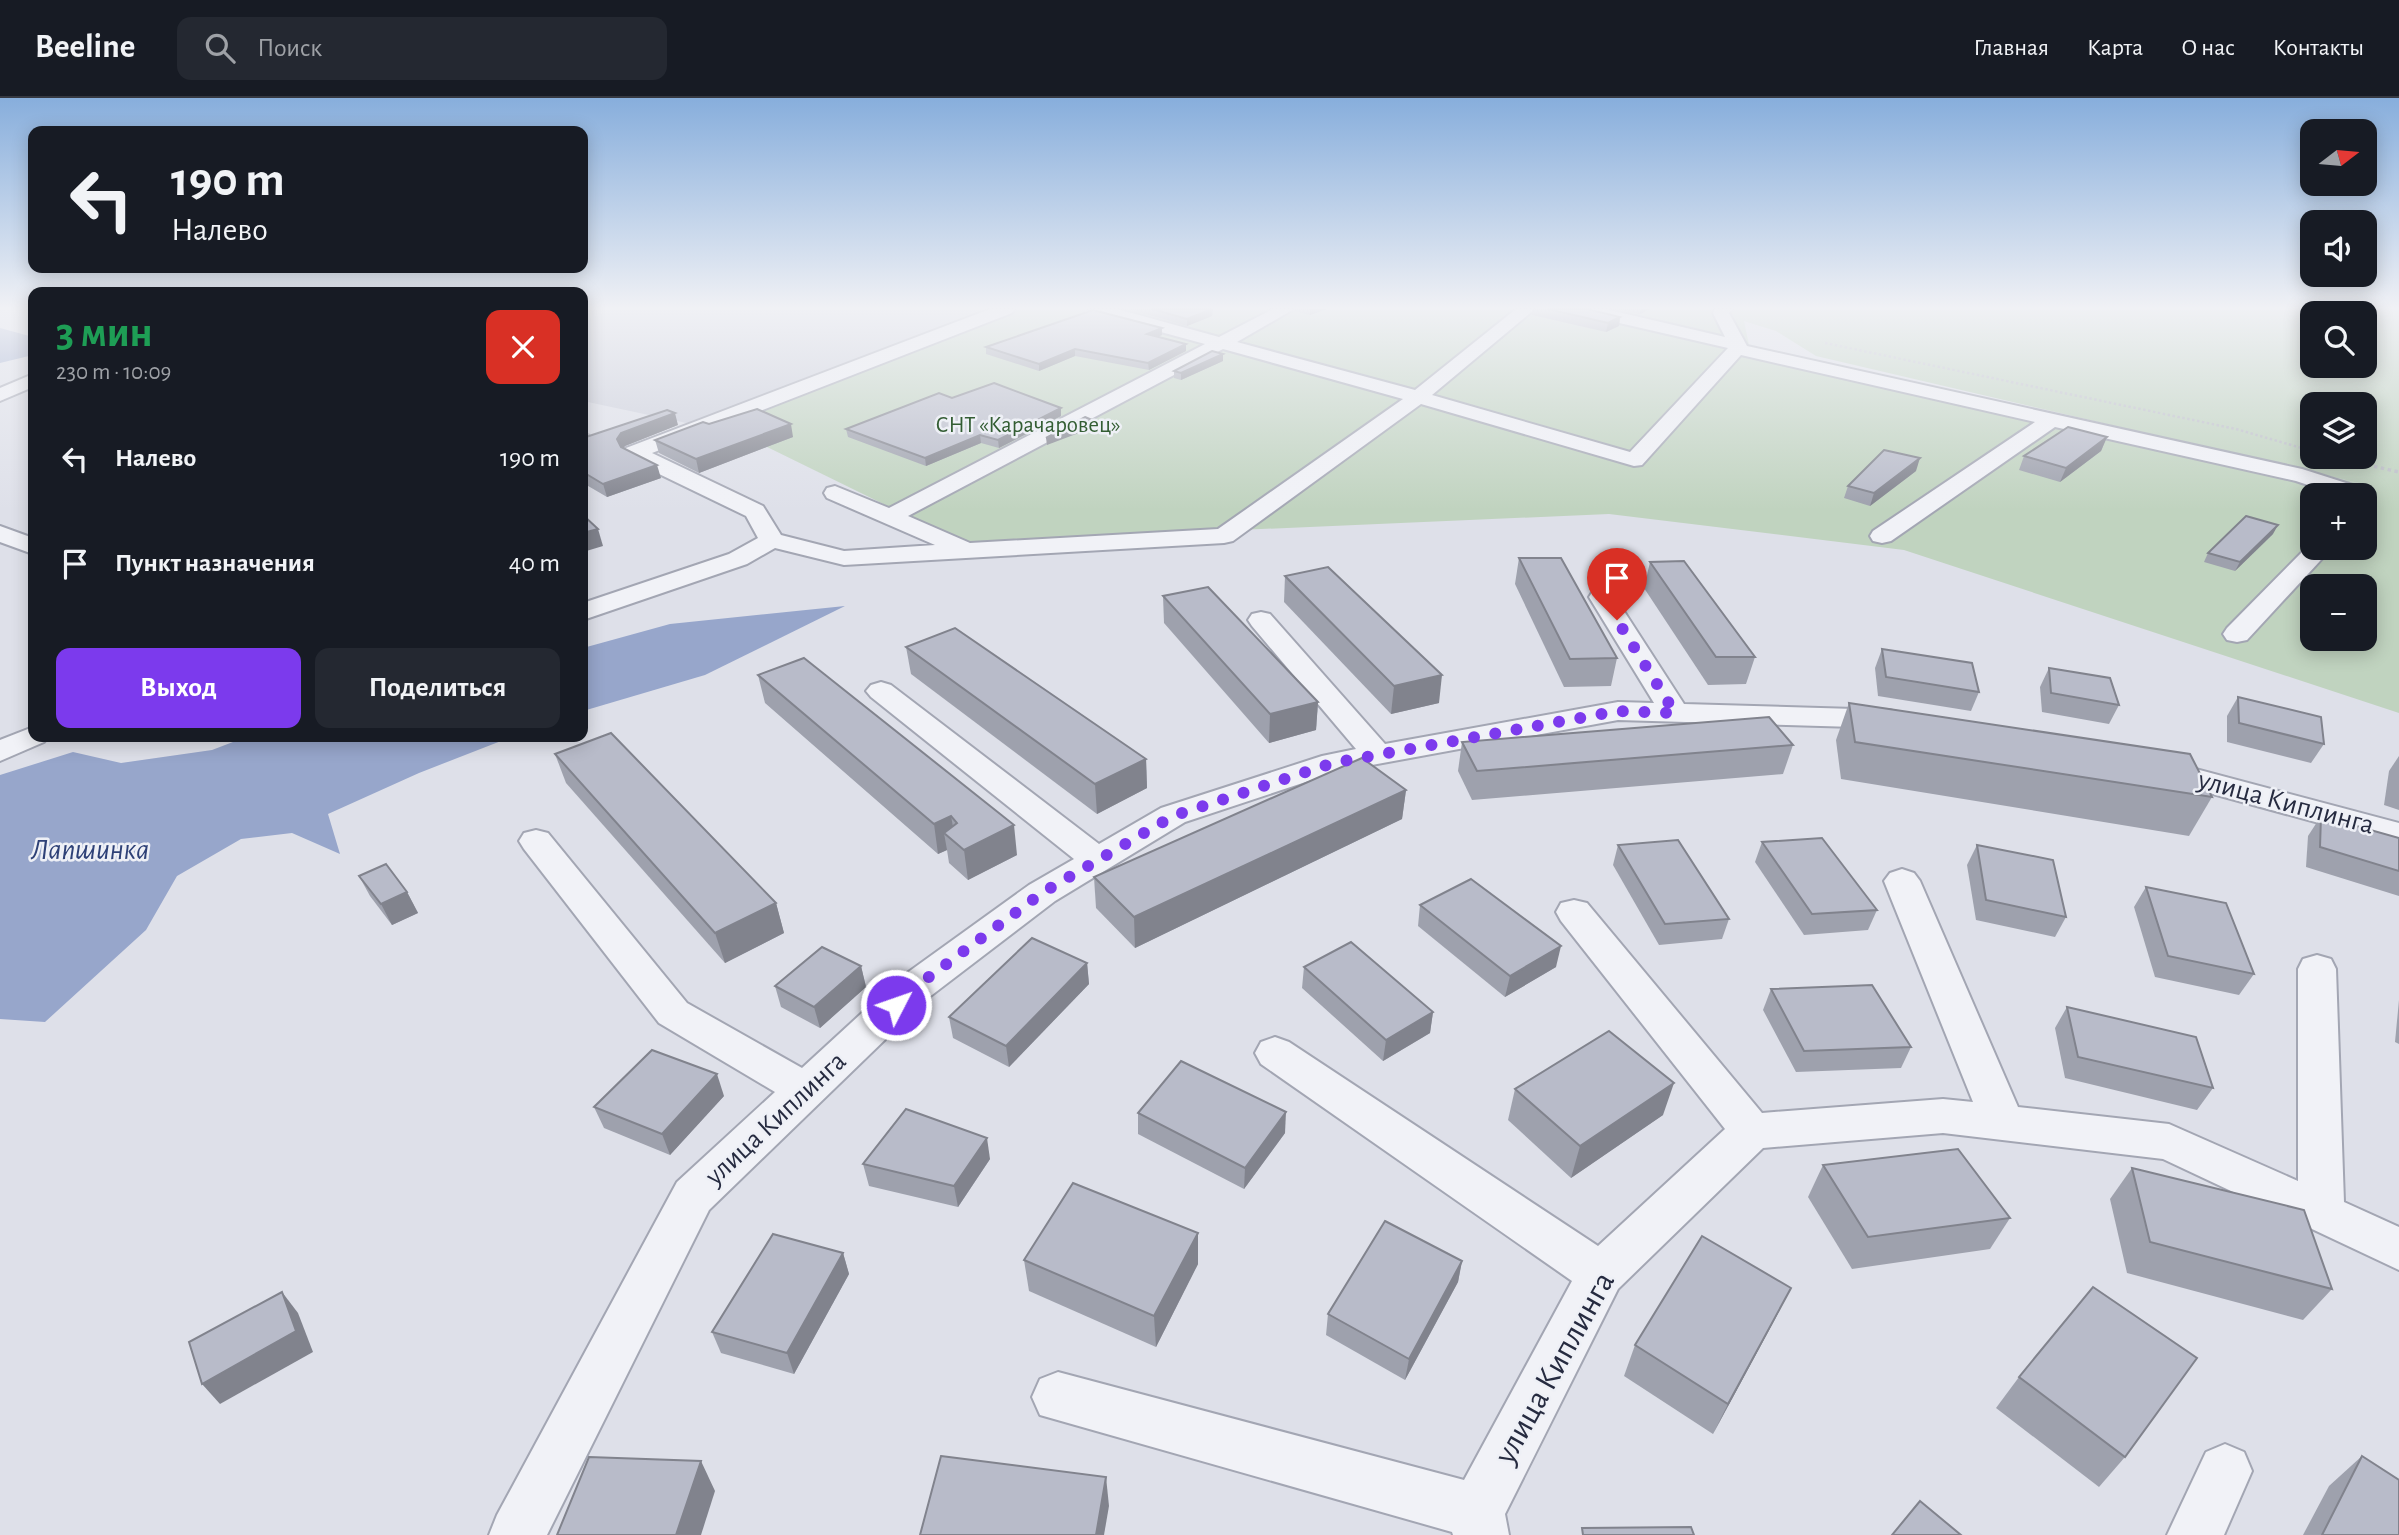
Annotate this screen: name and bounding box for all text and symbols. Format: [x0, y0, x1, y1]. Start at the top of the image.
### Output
search box [177, 17, 667, 80]
icon: search [201, 29, 239, 67]
text: Beeline [35, 31, 135, 64]
text: Поиск [257, 35, 322, 61]
text: Главная [1974, 36, 2049, 60]
text: Карта [2087, 36, 2143, 60]
text: О нас [2181, 36, 2235, 60]
text: Контакты [2273, 36, 2364, 60]
north arrow [2300, 119, 2376, 196]
map controls [2300, 119, 2377, 651]
icon: left [56, 154, 147, 245]
text: 190 m [171, 156, 285, 205]
button: sound [2300, 210, 2377, 287]
text: Налево [171, 214, 268, 246]
button: search [2300, 301, 2377, 378]
button: close [486, 310, 560, 384]
text: 3 мин [56, 312, 153, 354]
text: 230 m · 10:09 [56, 361, 171, 384]
button: layers [2300, 392, 2377, 469]
park label: СНТ «Карачаровец» [935, 414, 1121, 437]
icon: left [56, 440, 94, 478]
text: Налево [115, 445, 196, 471]
text: 190 m [500, 445, 560, 471]
button: + [2300, 483, 2377, 560]
icon: arrive [56, 545, 94, 583]
pin [1587, 548, 1647, 620]
text: Пункт назначения [115, 550, 315, 576]
text: 40 m [509, 550, 560, 576]
icon: arrive [1598, 559, 1636, 597]
button: − [2300, 574, 2377, 651]
button: Выход [56, 648, 301, 728]
button: Поделиться [315, 648, 560, 728]
street label: улица Киплинга [2194, 766, 2377, 840]
water label: Лапшинка [30, 835, 149, 865]
position arrow [859, 968, 933, 1042]
street label: улица Киплинга [700, 1047, 852, 1192]
street label: улица Киплинга [1488, 1267, 1621, 1470]

